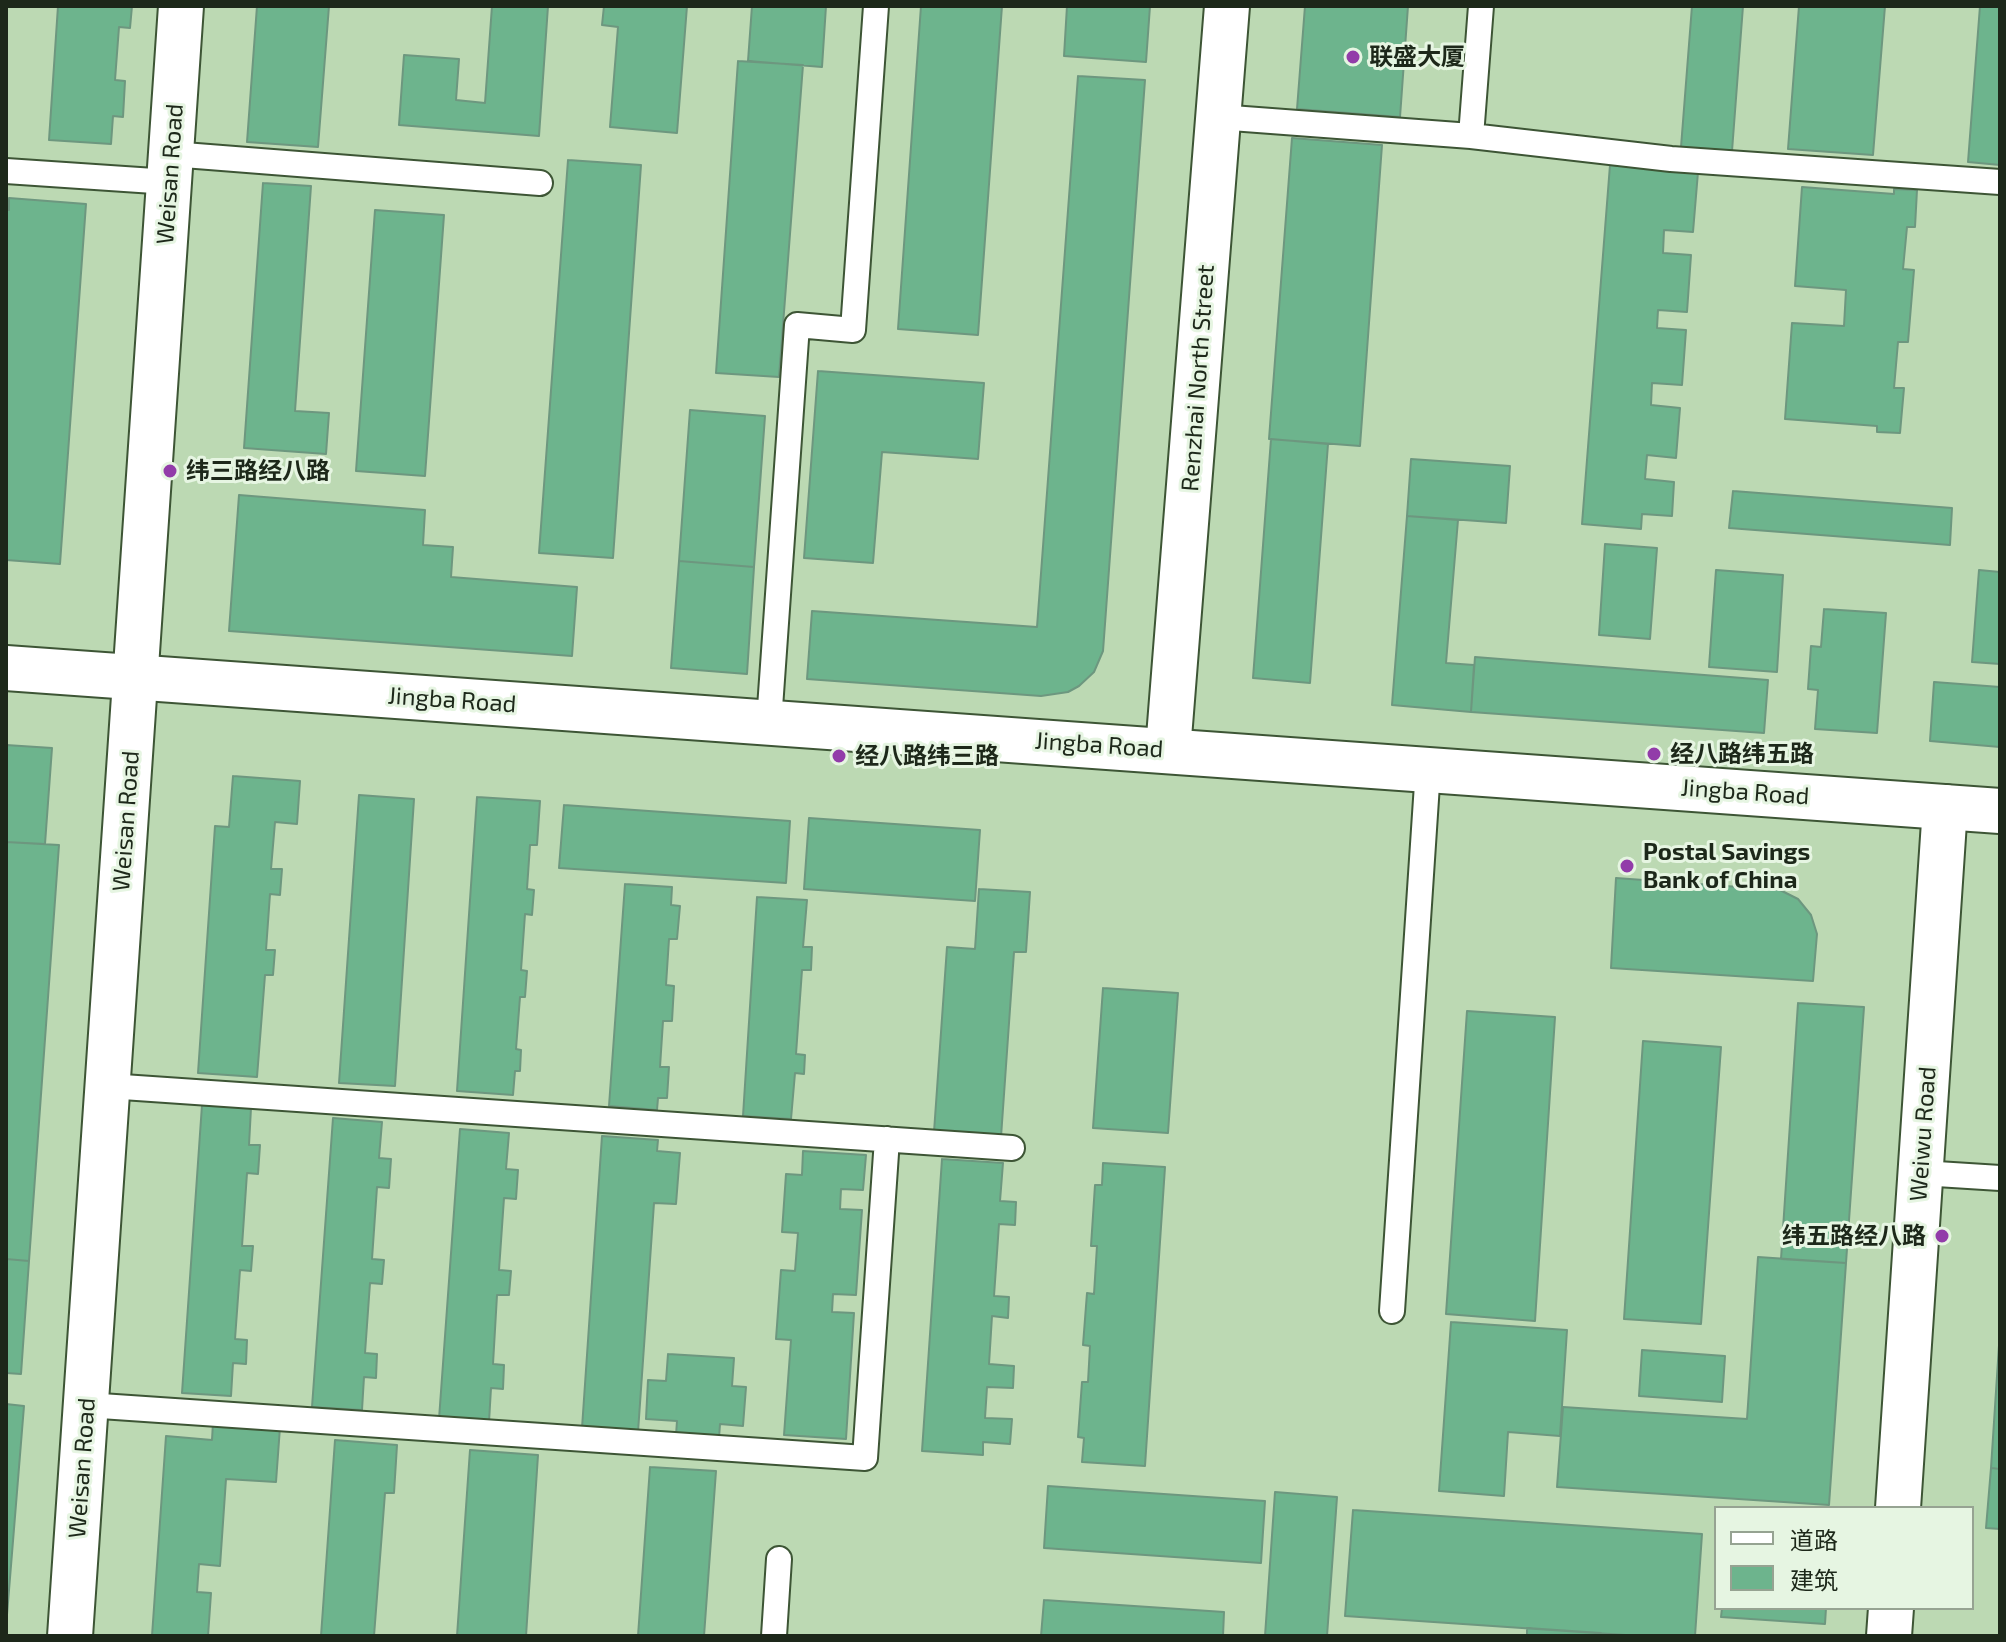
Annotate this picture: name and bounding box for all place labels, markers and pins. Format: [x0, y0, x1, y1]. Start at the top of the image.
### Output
place label: 联盛大厦 [1369, 43, 1465, 71]
marker: 联盛大厦 [1344, 48, 1362, 66]
place label: 纬三路经八路 [186, 457, 330, 485]
marker: 纬三路经八路 [161, 462, 179, 480]
place label: 经八路纬五路 [1670, 740, 1814, 768]
place label: 经八路纬三路 [855, 742, 999, 770]
marker: 经八路纬五路 [1645, 745, 1663, 763]
marker: 经八路纬三路 [830, 747, 848, 765]
place label: Postal Savings Bank of China [1643, 838, 1810, 894]
marker: Postal Savings Bank of China [1618, 857, 1636, 875]
place label: 纬五路经八路 [1782, 1222, 1926, 1250]
marker: 纬五路经八路 [1933, 1227, 1951, 1245]

